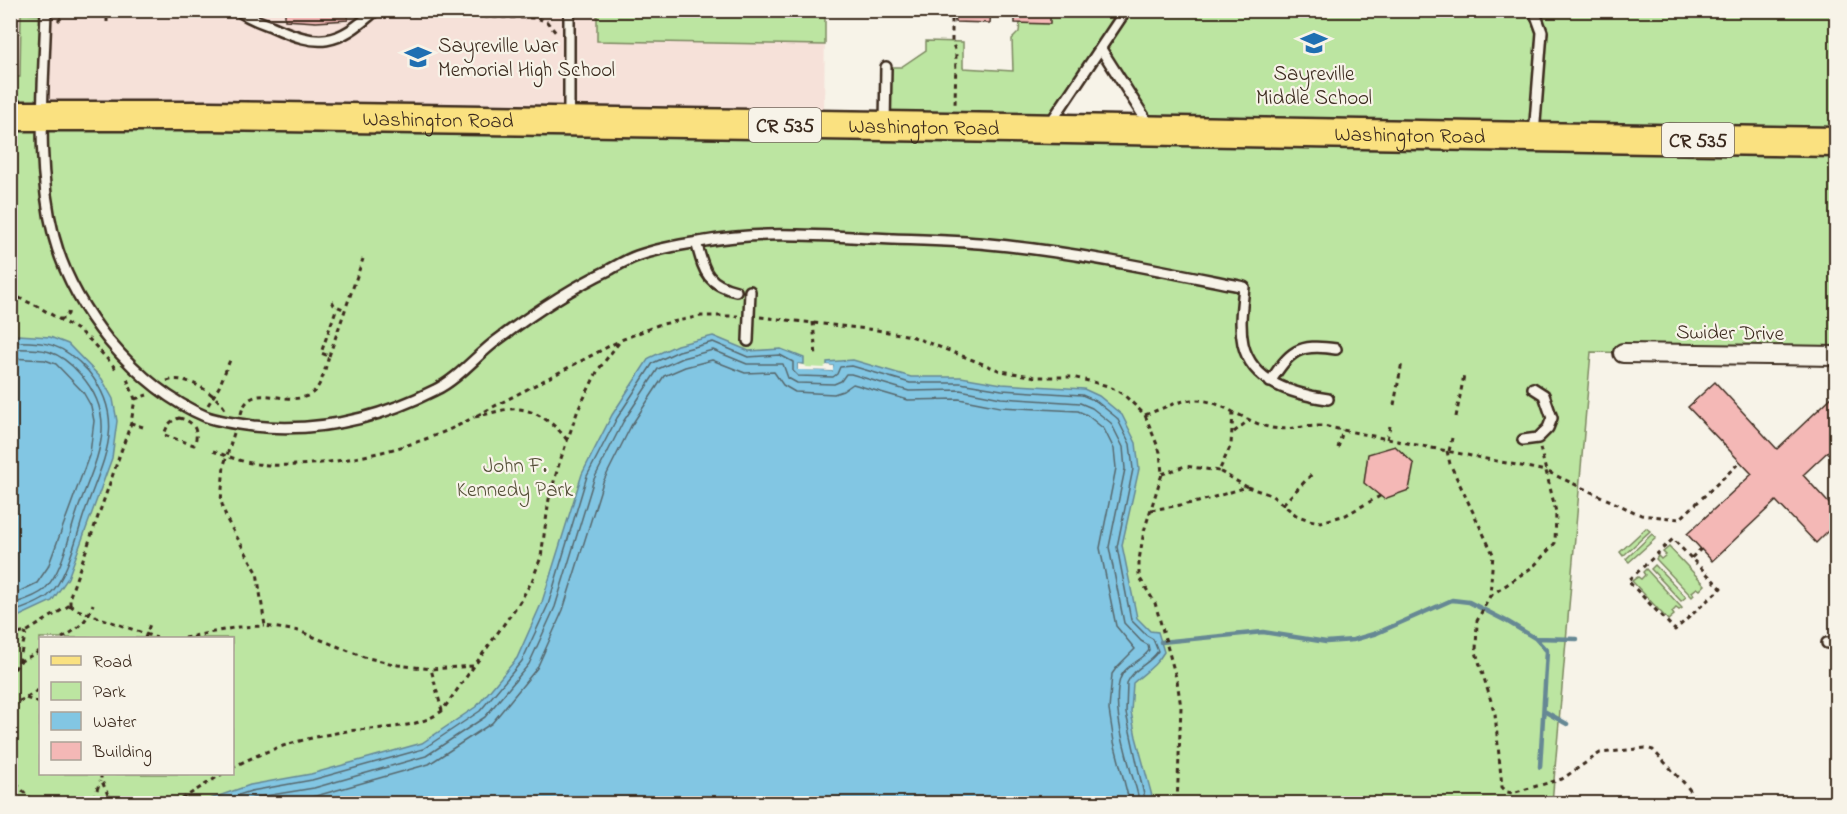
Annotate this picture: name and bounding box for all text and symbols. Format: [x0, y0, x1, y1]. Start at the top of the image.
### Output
school or university icon: Sayreville Middle School [1299, 28, 1329, 58]
place label: Sayreville War Memorial High School [438, 32, 615, 88]
school or university icon: Sayreville War Memorial High School [403, 42, 433, 72]
place label: Sayreville Middle School [1256, 60, 1372, 114]
street label: Washington Road [362, 105, 514, 138]
road number: CR 535 [749, 108, 821, 142]
street label: Washington Road [848, 112, 1000, 146]
street label: Washington Road [1334, 121, 1486, 154]
road number: CR 535 [1662, 123, 1734, 157]
street label: Swider Drive [1676, 318, 1785, 350]
park label: John F. Kennedy Park [457, 452, 574, 508]
legend [39, 637, 234, 775]
text: Road [93, 650, 132, 676]
text: Park [93, 680, 126, 706]
text: Water [93, 710, 137, 736]
text: Building [92, 740, 152, 767]

